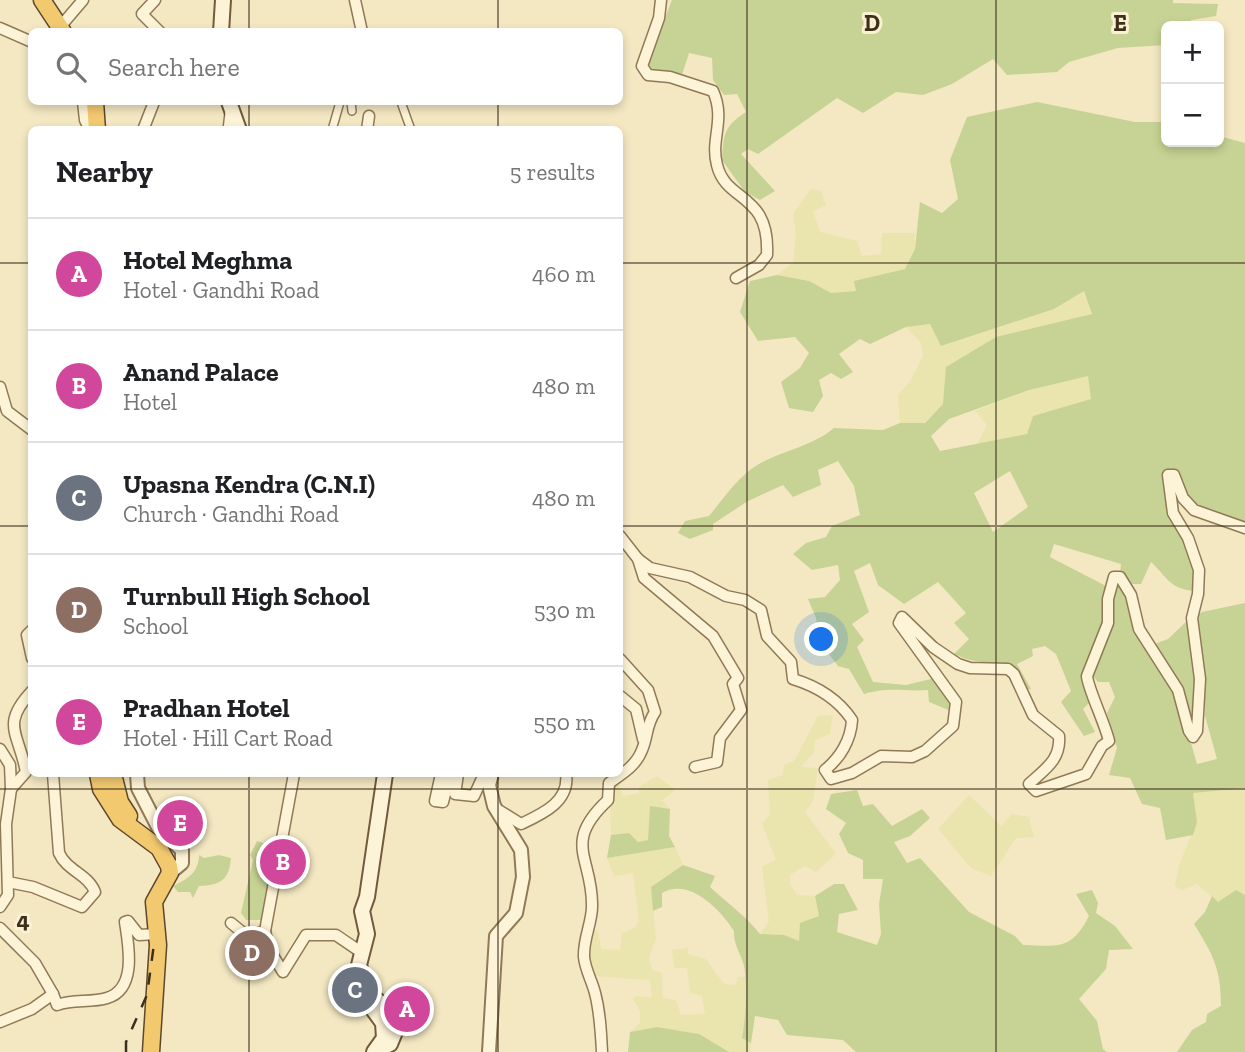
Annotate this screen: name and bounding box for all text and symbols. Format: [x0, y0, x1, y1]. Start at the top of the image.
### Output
text: D [864, 9, 880, 37]
text: E [1113, 9, 1127, 37]
map controls [1161, 21, 1224, 147]
button: + [1161, 21, 1224, 84]
search box [28, 28, 623, 105]
icon: search [52, 48, 90, 86]
text: Search here [108, 51, 240, 83]
button: − [1161, 84, 1224, 147]
text: Nearby [56, 154, 153, 190]
text: 5 results [510, 158, 595, 186]
text: Hotel Meghma [123, 244, 292, 276]
text: A [71, 260, 87, 288]
text: 460 m [532, 260, 595, 288]
text: Hotel · Gandhi Road [123, 276, 319, 304]
text: Anand Palace [123, 356, 278, 388]
text: B [72, 372, 86, 400]
text: 480 m [532, 372, 595, 400]
text: Hotel [123, 388, 177, 416]
text: Upasna Kendra (C.N.I) [123, 468, 375, 500]
text: C [72, 484, 86, 512]
text: 480 m [532, 484, 595, 512]
text: Church · Gandhi Road [123, 500, 339, 528]
text: Turnbull High School [123, 580, 370, 612]
text: D [71, 596, 87, 624]
text: 530 m [534, 596, 595, 624]
text: School [123, 612, 188, 640]
your location [804, 622, 838, 656]
text: Pradhan Hotel [123, 692, 290, 724]
text: E [72, 708, 86, 736]
text: 550 m [533, 708, 595, 736]
text: Hotel · Hill Cart Road [123, 724, 333, 752]
pin: E [157, 797, 203, 849]
pin: B [260, 836, 306, 888]
text: 4 [16, 906, 30, 934]
pin: D [229, 927, 275, 979]
pin: C [332, 964, 378, 1016]
pin: A [384, 983, 430, 1035]

